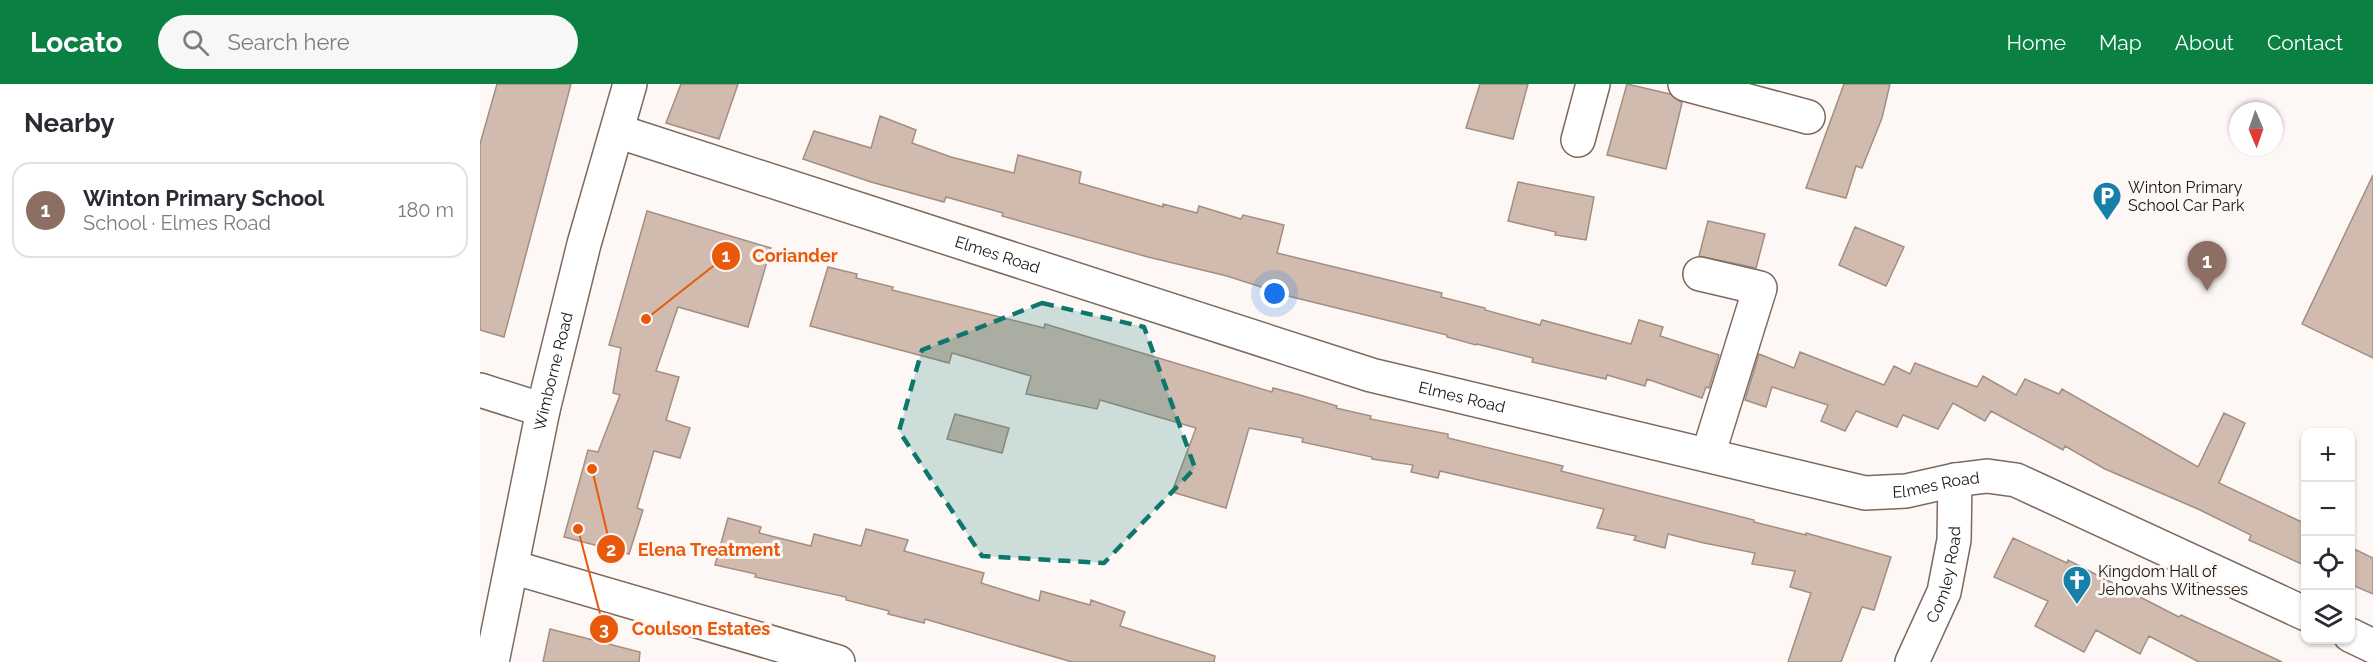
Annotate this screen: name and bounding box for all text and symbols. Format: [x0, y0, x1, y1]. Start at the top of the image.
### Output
search box [158, 15, 578, 69]
text: Locato [30, 26, 122, 59]
icon: search [179, 26, 212, 59]
text: Search here [227, 29, 350, 55]
text: Home [2007, 30, 2066, 55]
text: Map [2099, 30, 2142, 55]
text: About [2175, 30, 2234, 55]
text: Contact [2267, 30, 2343, 55]
north arrow [2229, 102, 2283, 156]
text: Nearby [24, 108, 114, 138]
place label: Winton Primary School Car Park [2128, 178, 2245, 215]
parking icon: Winton Primary School Car Park [2091, 180, 2123, 222]
text: Winton Primary School [83, 185, 324, 211]
text: 1 [41, 198, 50, 222]
text: 180 m [398, 198, 454, 222]
text: School · Elmes Road [83, 211, 271, 235]
street label: Elmes Road [952, 232, 1042, 277]
callout: Coriander [711, 238, 850, 274]
pin: 1 [2188, 242, 2226, 291]
text: 1 [722, 245, 731, 266]
text: Coriander [752, 245, 838, 266]
your location [1260, 279, 1289, 308]
street label: Wimborne Road [530, 310, 577, 432]
street label: Elmes Road [1417, 378, 1507, 417]
map controls [2301, 428, 2355, 644]
button: + [2301, 428, 2355, 482]
street label: Elmes Road [1892, 468, 1981, 502]
button: − [2301, 482, 2355, 536]
street label: Comley Road [1922, 526, 1965, 626]
callout: Elena Treatment [596, 531, 793, 567]
button: locate [2301, 536, 2355, 590]
text: 2 [606, 539, 616, 560]
text: Elena Treatment [638, 539, 780, 560]
place label: Kingdom Hall of Jehovahs Witnesses [2098, 562, 2248, 599]
church icon: Kingdom Hall of Jehovahs Witnesses [2061, 564, 2093, 606]
button: layers [2301, 590, 2355, 644]
callout: Coulson Estates [589, 611, 782, 647]
text: 3 [599, 618, 609, 639]
text: Coulson Estates [632, 618, 770, 639]

